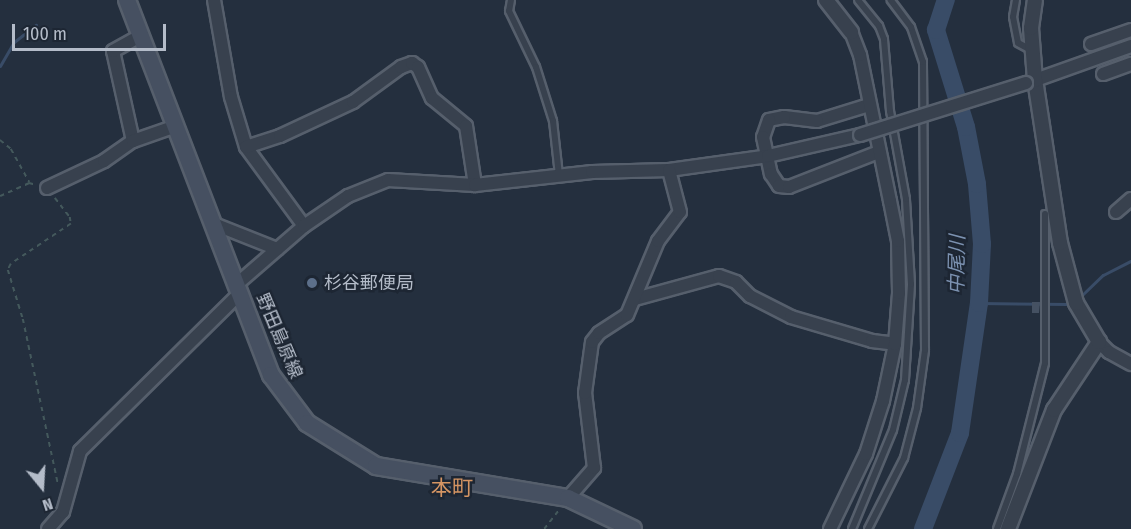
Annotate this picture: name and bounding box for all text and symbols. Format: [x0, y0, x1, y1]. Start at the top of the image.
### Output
scale bar [15, 12, 170, 50]
text: 100 m [23, 23, 67, 45]
water label: 中尾川 [944, 235, 970, 295]
place label: 杉谷郵便局 [324, 272, 414, 294]
marker: 杉谷郵便局 [305, 276, 319, 290]
street label: 野田島原線 [251, 290, 307, 382]
north arrow [12, 457, 72, 517]
district label: 本町 [431, 475, 473, 501]
text: N [40, 494, 55, 515]

